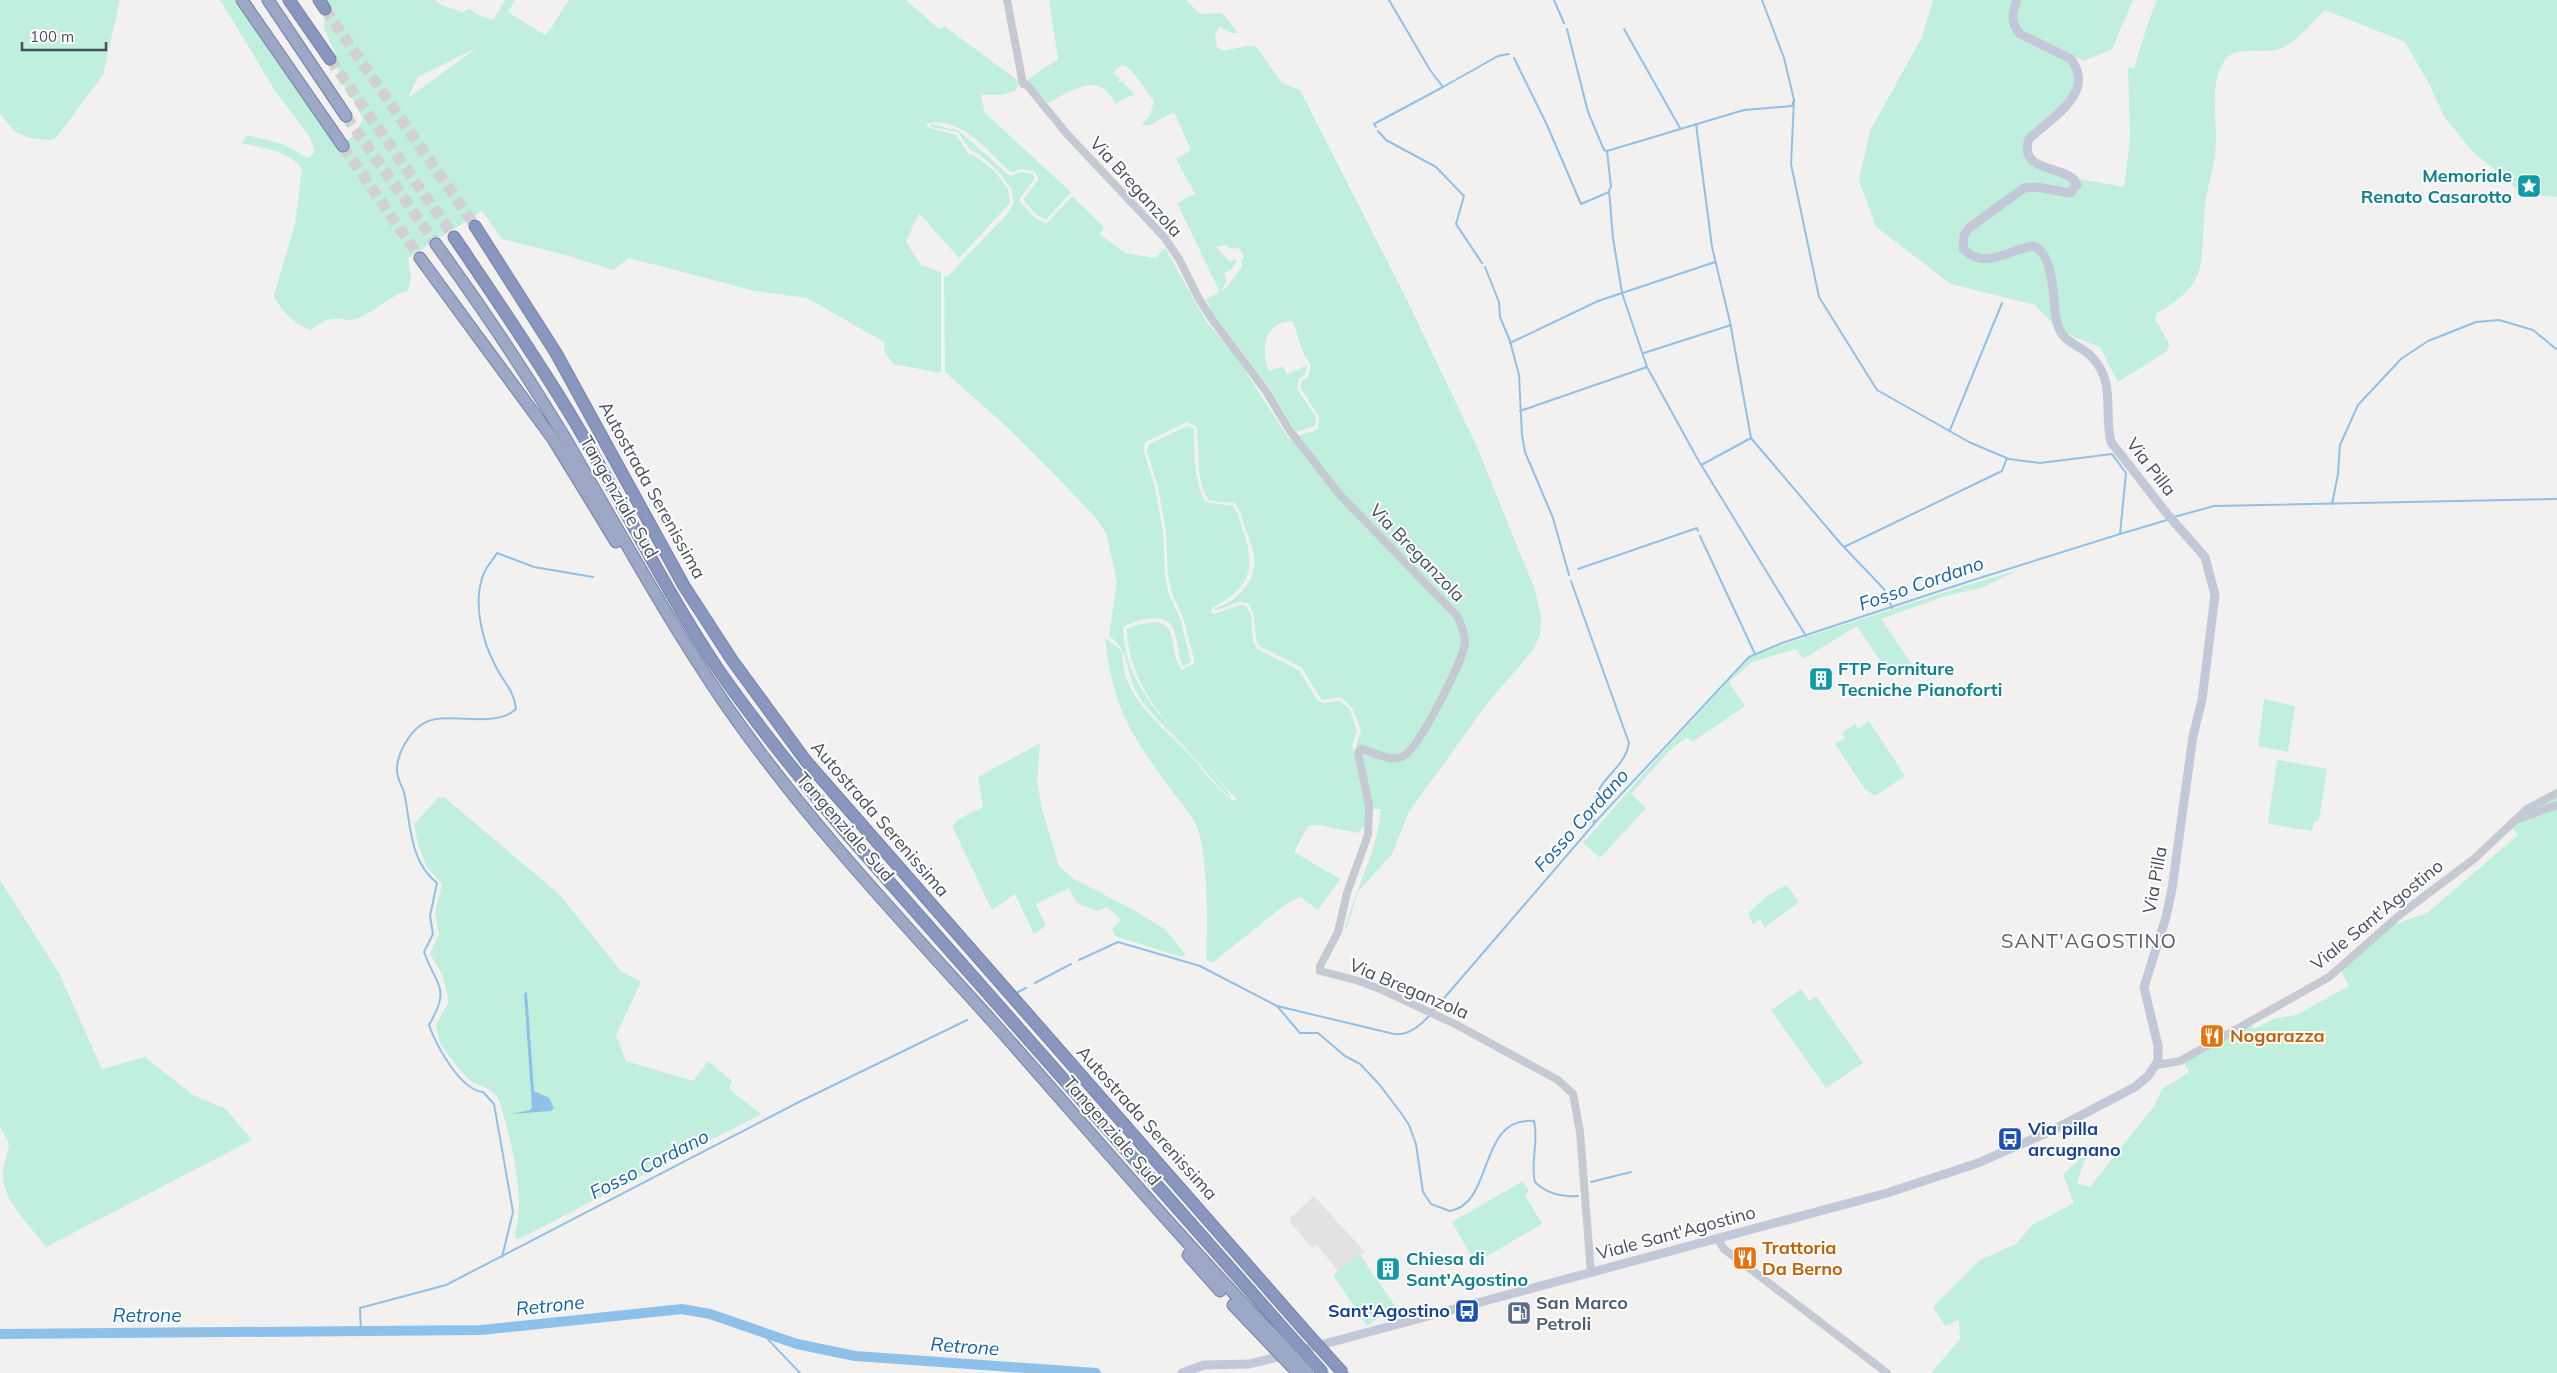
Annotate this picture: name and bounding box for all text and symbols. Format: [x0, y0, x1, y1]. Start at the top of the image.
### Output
scale bar [22, 20, 106, 52]
text: 100 m [30, 27, 74, 46]
street label: Via Breganzola [1085, 132, 1188, 242]
place label: Memoriale Renato Casarotto [2361, 164, 2512, 208]
place icon: Memoriale Renato Casarotto [2516, 173, 2542, 199]
street label: Autostrada Serenissima [594, 397, 711, 583]
street label: Tangenziale Sud [575, 431, 664, 562]
street label: Via Pilla [2121, 433, 2181, 500]
street label: Via Breganzola [1365, 499, 1470, 607]
water label: Fosso Cordano [1855, 550, 1987, 616]
place label: FTP Forniture Tecniche Pianoforti [1838, 657, 2002, 701]
building icon: FTP Forniture Tecniche Pianoforti [1808, 666, 1834, 692]
street label: Autostrada Serenissima [806, 736, 955, 902]
water label: Fosso Cordano [1528, 763, 1634, 877]
street label: Tangenziale Sud [792, 767, 899, 886]
street label: Via Pilla [2137, 845, 2172, 915]
street label: Viale Sant'Agostino [2306, 854, 2448, 975]
district label: SANT'AGOSTINO [2001, 928, 2177, 953]
street label: Via Breganzola [1346, 953, 1472, 1024]
restaurant icon: Nogarazza [2199, 1023, 2225, 1049]
place label: Nogarazza [2230, 1024, 2325, 1047]
street label: Autostrada Serenissima [1072, 1041, 1223, 1205]
street label: Tangenziale Sud [1059, 1071, 1166, 1190]
place label: Via pilla arcugnano [2027, 1117, 2121, 1161]
water label: Fosso Cordano [585, 1124, 713, 1204]
bus stop icon: Via pilla arcugnano [1997, 1126, 2023, 1152]
street label: Viale Sant'Agostino [1594, 1200, 1758, 1265]
place label: Trattoria Da Berno [1762, 1236, 1843, 1280]
restaurant icon: Trattoria Da Berno [1732, 1245, 1758, 1271]
place label: Chiesa di Sant'Agostino [1406, 1247, 1528, 1291]
building icon: Chiesa di Sant'Agostino [1375, 1256, 1401, 1282]
water label: Retrone [514, 1289, 586, 1321]
place label: San Marco Petroli [1536, 1291, 1628, 1335]
bus stop icon: Sant'Agostino [1454, 1298, 1480, 1324]
place label: Sant'Agostino [1328, 1299, 1450, 1322]
fuel station icon: San Marco Petroli [1506, 1300, 1532, 1326]
water label: Retrone [112, 1303, 182, 1327]
water label: Retrone [930, 1332, 1000, 1360]

